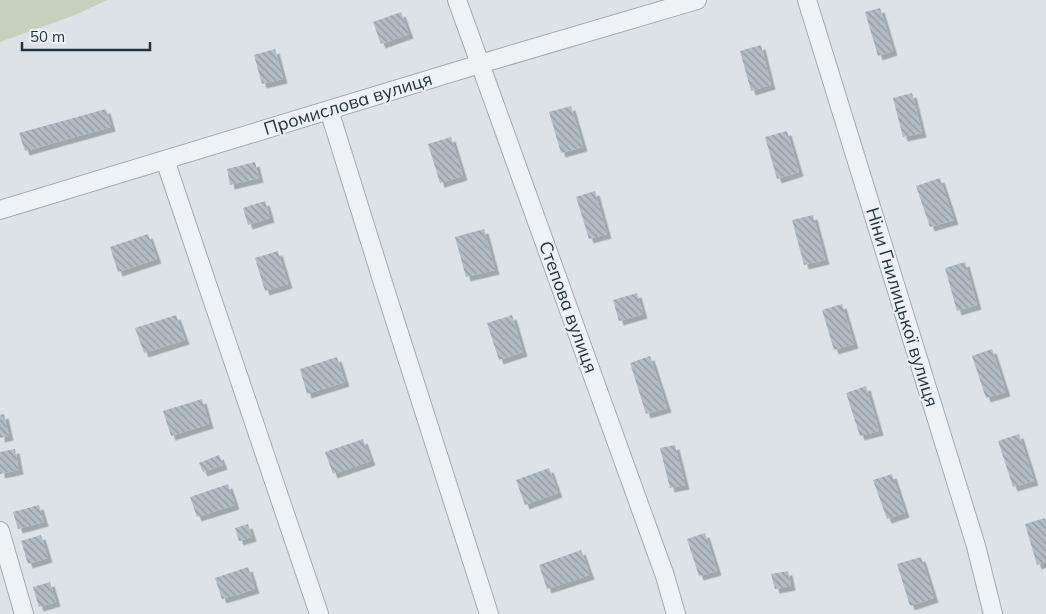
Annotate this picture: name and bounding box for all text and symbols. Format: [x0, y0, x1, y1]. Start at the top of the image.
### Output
scale bar [22, 20, 150, 52]
text: 50 m [30, 27, 65, 46]
street label: Промислова вулиця [261, 67, 435, 140]
street label: Ніни Гнилицької вулиця [861, 204, 944, 409]
street label: Степова вулиця [534, 238, 603, 376]

